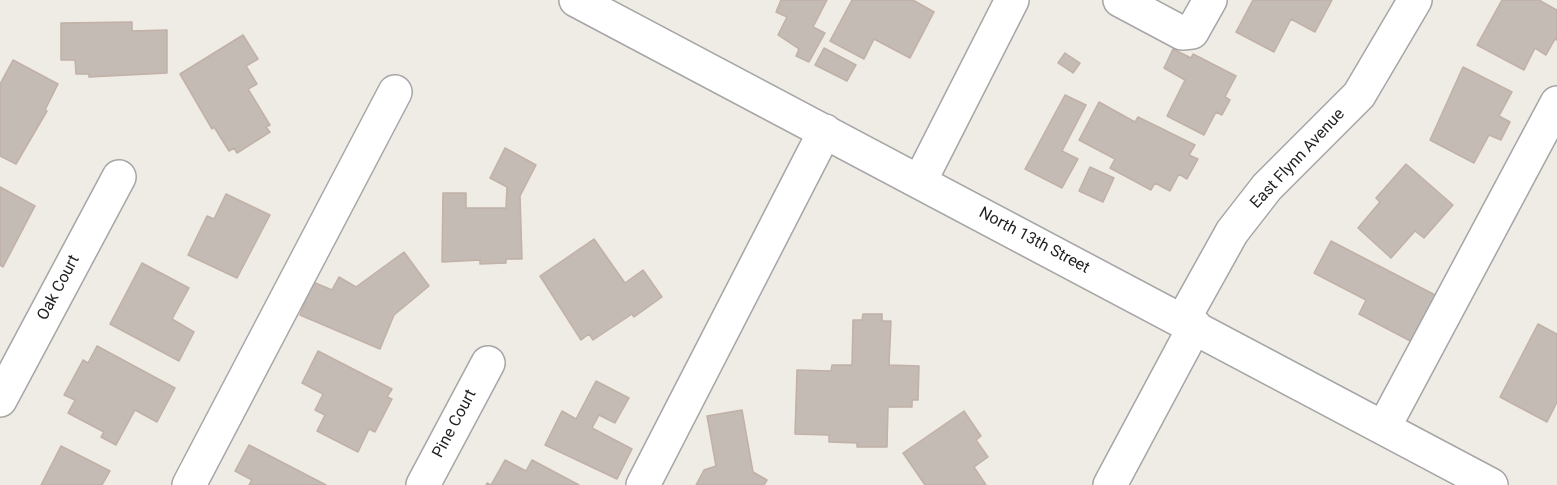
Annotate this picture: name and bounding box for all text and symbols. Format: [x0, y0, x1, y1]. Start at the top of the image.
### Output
street label: East Flynn Avenue [1247, 105, 1349, 213]
street label: North 13th Street [975, 204, 1093, 278]
street label: Oak Court [34, 252, 84, 324]
street label: Pine Court [429, 387, 481, 461]

